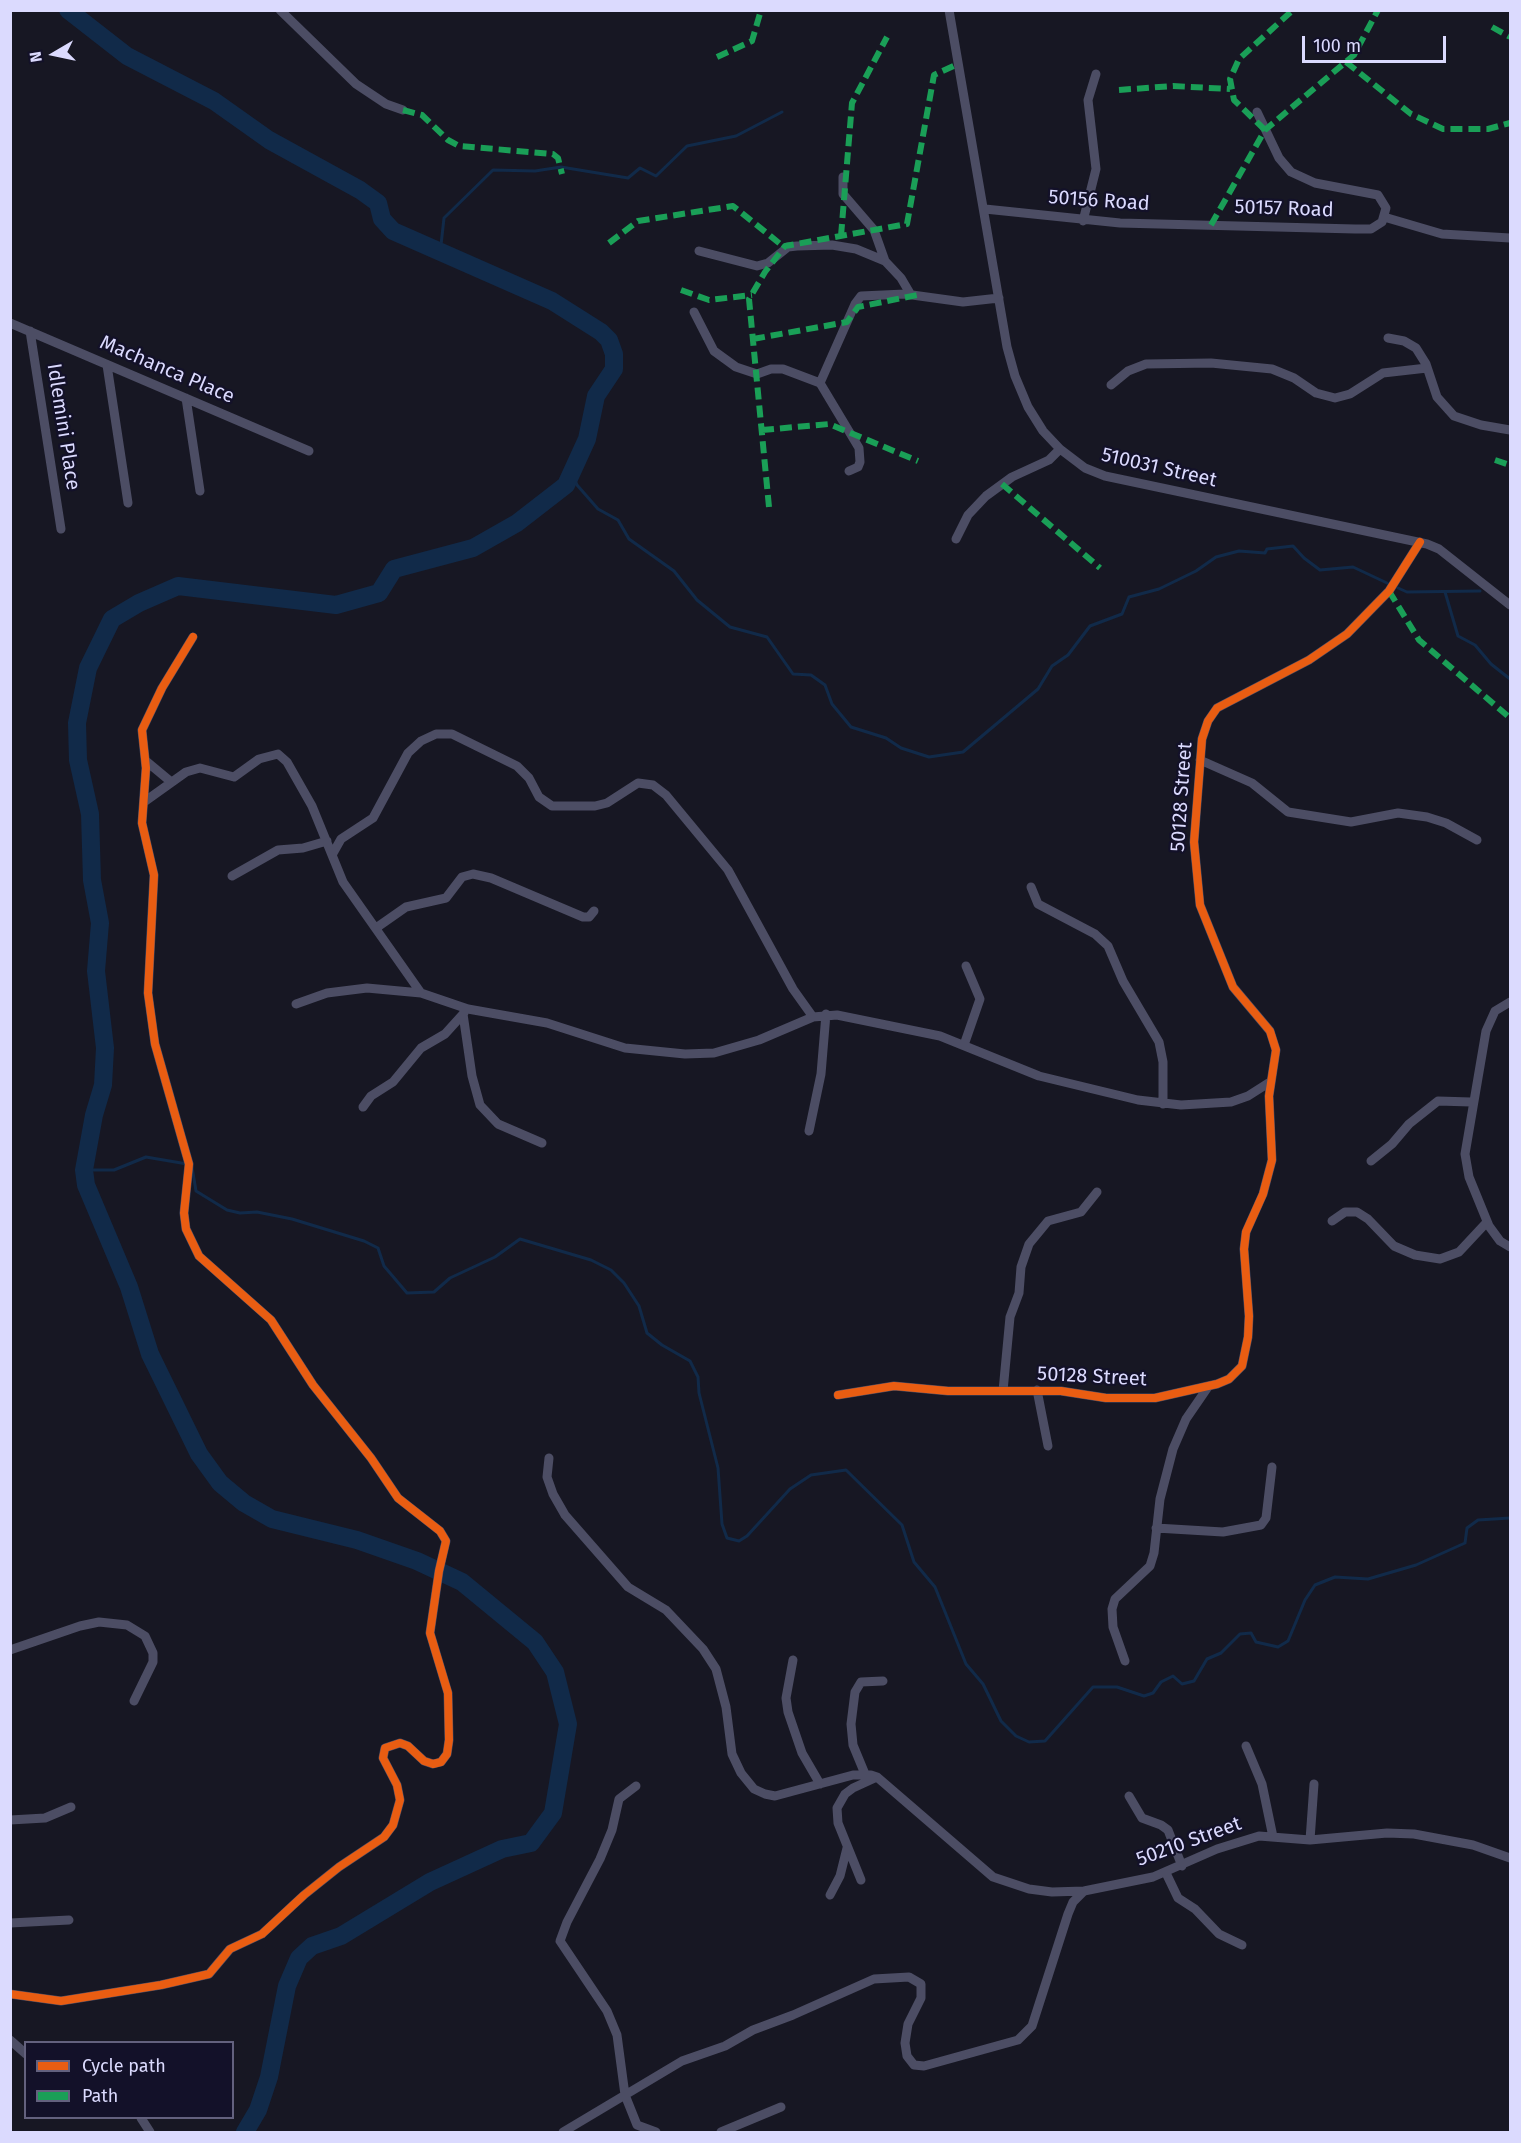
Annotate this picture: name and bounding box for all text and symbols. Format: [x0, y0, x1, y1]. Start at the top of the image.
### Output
north arrow [24, 24, 84, 84]
scale bar [1305, 24, 1449, 62]
text: 100 m [1313, 35, 1361, 57]
text: N [26, 50, 46, 64]
street label: 50156 Road [1048, 185, 1150, 217]
street label: 50157 Road [1234, 195, 1334, 223]
street label: Machanca Place [96, 331, 238, 409]
street label: Idlemini Place [41, 362, 85, 492]
street label: 510031 Street [1099, 443, 1219, 493]
street label: 50128 Street [1166, 741, 1198, 853]
street label: 50128 Street [1037, 1362, 1147, 1392]
street label: 50210 Street [1133, 1812, 1245, 1872]
legend [24, 2041, 234, 2119]
text: Cycle path [82, 2055, 166, 2077]
text: Path [82, 2085, 118, 2107]

